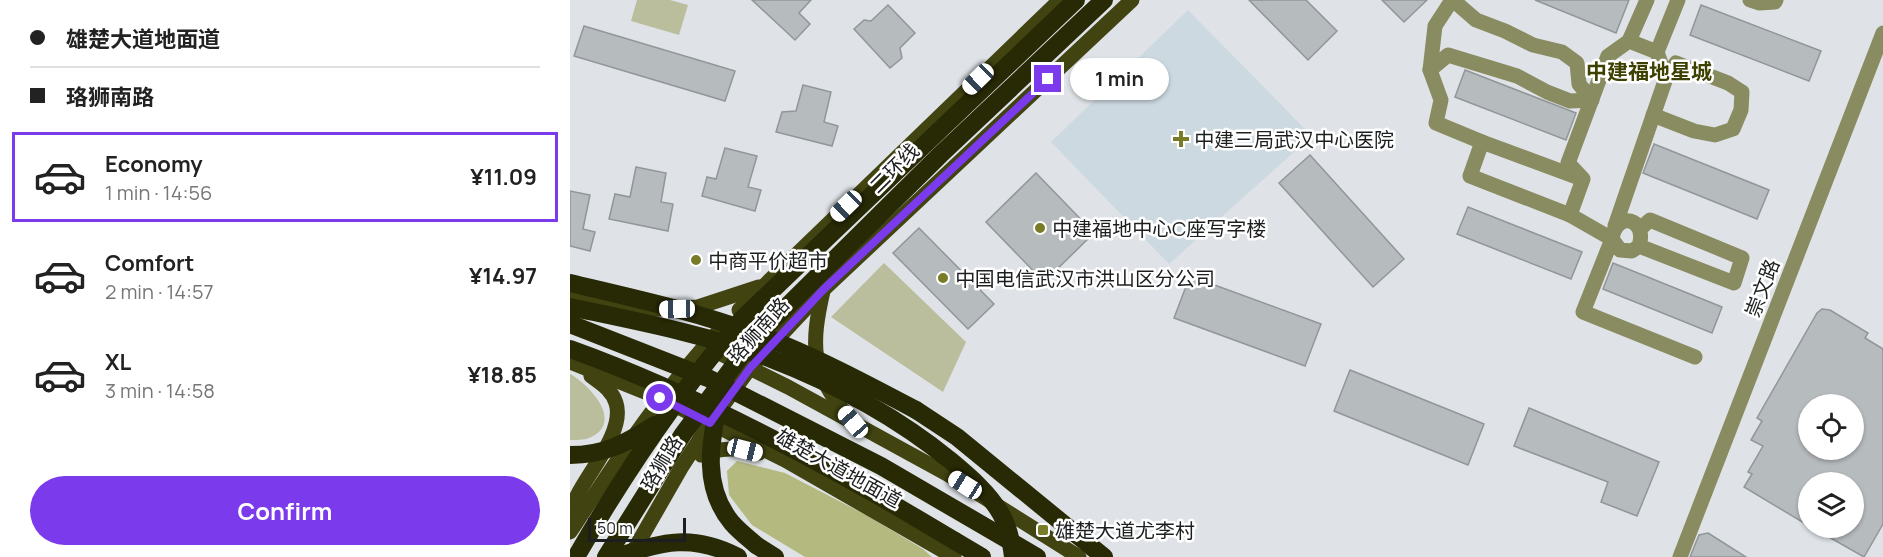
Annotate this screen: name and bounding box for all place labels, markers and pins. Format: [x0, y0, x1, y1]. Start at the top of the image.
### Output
place label: 中建三局武汉中心医院 [1194, 126, 1394, 153]
marker: 中建三局武汉中心医院 [1172, 130, 1190, 148]
place label: 中建福地中心C座写字楼 [1052, 215, 1266, 242]
marker: 中建福地中心C座写字楼 [1033, 221, 1047, 235]
place label: 中商平价超市 [708, 247, 828, 274]
marker: 中商平价超市 [689, 253, 703, 267]
place label: 中国电信武汉市洪山区分公司 [955, 265, 1215, 292]
marker: 中国电信武汉市洪山区分公司 [936, 271, 950, 285]
place label: 雄楚大道尤李村 [1055, 517, 1195, 544]
marker: 雄楚大道尤李村 [1036, 523, 1050, 537]

